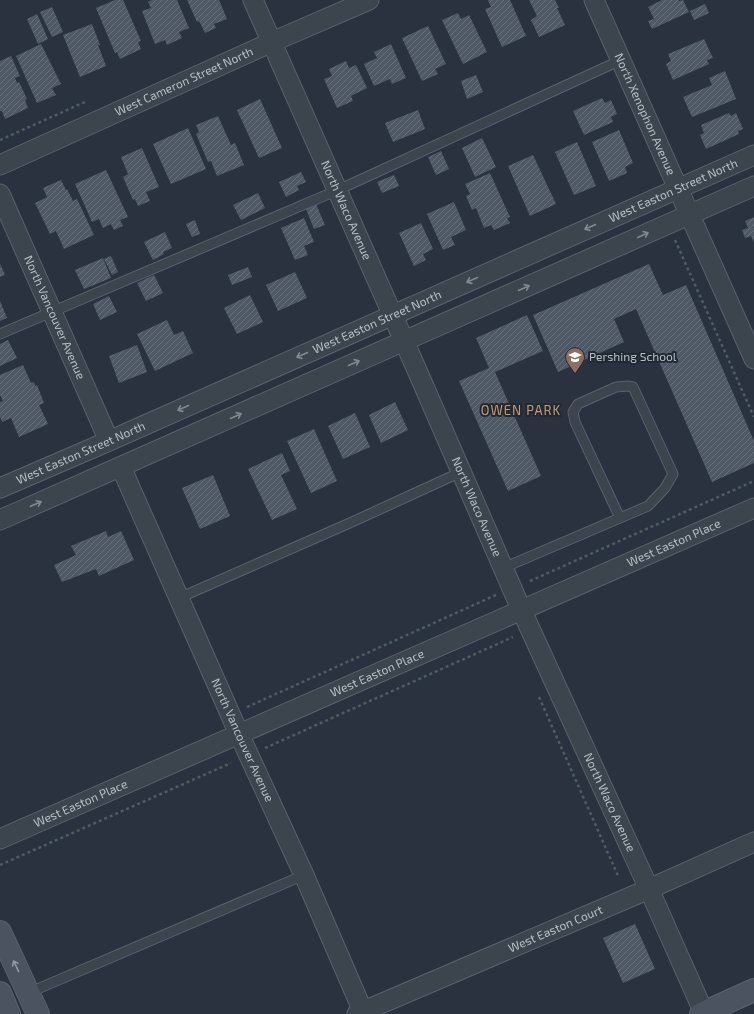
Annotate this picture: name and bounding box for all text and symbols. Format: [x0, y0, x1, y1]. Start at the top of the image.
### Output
street label: West Cameron Street North [112, 44, 255, 118]
street label: North Xenophon Avenue [612, 51, 679, 177]
street label: West Easton Street North [606, 155, 739, 224]
street label: North Waco Avenue [319, 158, 375, 262]
one-way arrow [585, 224, 597, 231]
one-way arrow [637, 231, 649, 238]
street label: North Vancouver Avenue [22, 253, 89, 381]
one-way arrow [466, 277, 478, 284]
one-way arrow [518, 284, 530, 291]
street label: West Easton Street North [310, 287, 443, 356]
school or university icon: Pershing School [564, 346, 586, 374]
place label: Pershing School [589, 349, 677, 363]
one-way arrow [296, 352, 308, 360]
one-way arrow [348, 359, 360, 366]
district label: OWEN PARK [481, 402, 561, 418]
one-way arrow [177, 405, 189, 412]
one-way arrow [229, 412, 241, 419]
street label: West Easton Street North [14, 418, 147, 486]
street label: North Waco Avenue [450, 455, 505, 558]
one-way arrow [29, 500, 41, 508]
street label: West Easton Place [624, 516, 723, 569]
street label: West Easton Place [328, 646, 426, 699]
street label: North Vancouver Avenue [209, 676, 277, 804]
street label: North Waco Avenue [582, 750, 639, 854]
street label: West Easton Place [31, 776, 129, 829]
street label: West Easton Court [506, 902, 605, 954]
one-way arrow [12, 960, 19, 972]

